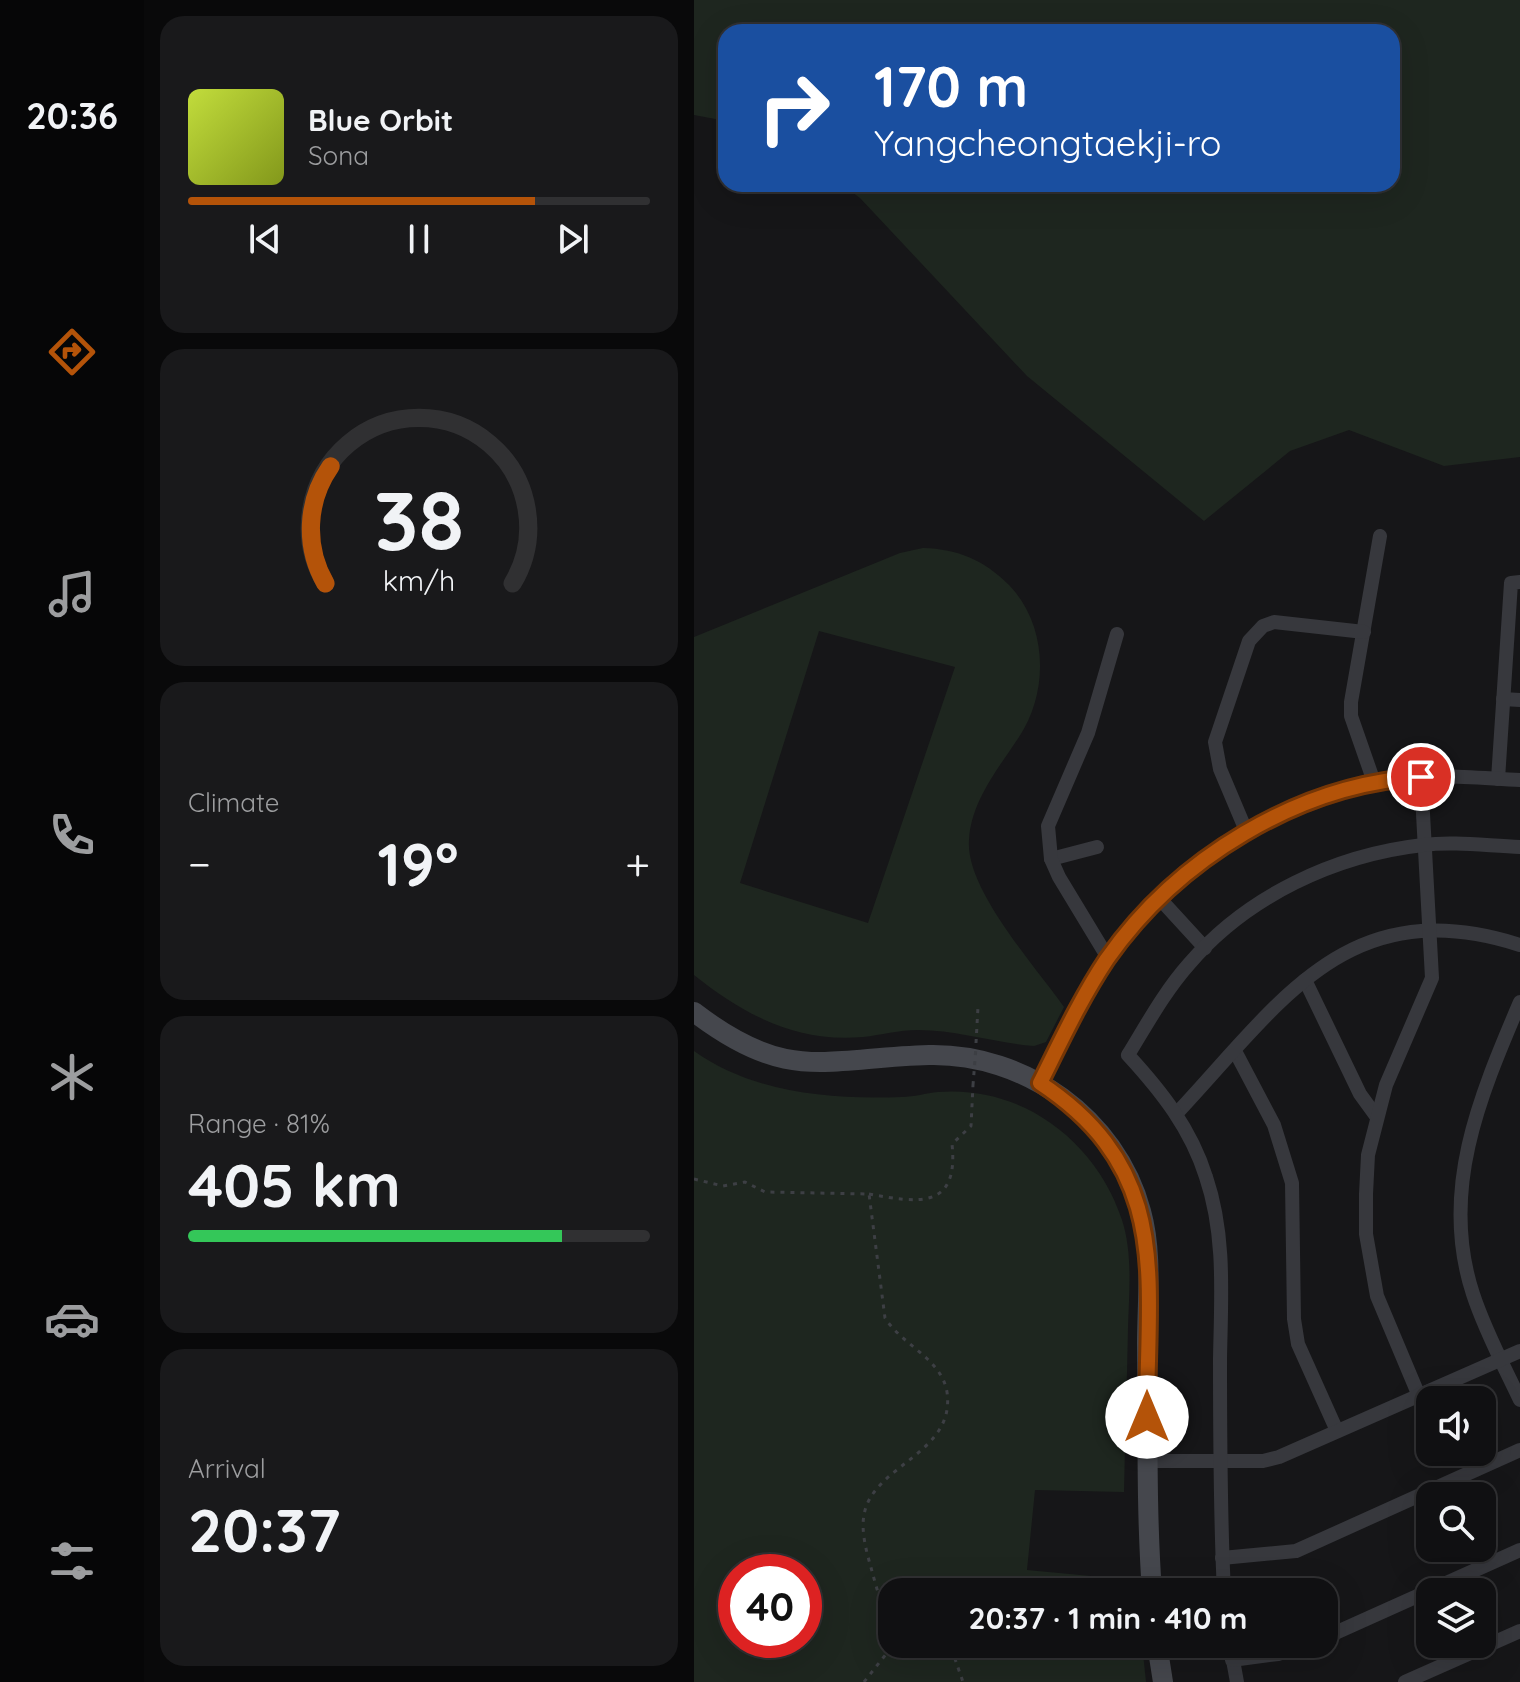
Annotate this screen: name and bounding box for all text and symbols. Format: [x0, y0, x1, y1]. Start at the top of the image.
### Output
text: 170 m [874, 51, 1028, 121]
icon: right [742, 56, 846, 160]
text: 20:36 [26, 93, 118, 138]
text: Blue Orbit [308, 101, 453, 139]
text: Yangcheongtaekji-ro [874, 120, 1222, 165]
text: Sona [308, 139, 369, 172]
icon: previous [243, 217, 287, 261]
icon: pause [397, 217, 441, 261]
icon: next [551, 217, 595, 261]
icon: directions [44, 324, 100, 380]
text: 38 [374, 466, 464, 570]
text: km/h [383, 562, 455, 598]
icon: music [44, 566, 100, 622]
pin [1387, 743, 1455, 811]
icon: arrive [1399, 755, 1443, 799]
text: Climate [188, 786, 279, 819]
icon: phone [44, 807, 100, 863]
text: 19° [378, 826, 459, 901]
text: − [188, 836, 211, 891]
text: + [625, 836, 650, 891]
icon: climate [44, 1049, 100, 1105]
text: Range · 81% [188, 1107, 330, 1140]
text: 405 km [188, 1147, 401, 1222]
icon: car [44, 1291, 100, 1347]
position arrow [1105, 1375, 1189, 1459]
map controls [1416, 1386, 1496, 1658]
button: sound [1416, 1386, 1496, 1466]
text: Arrival [188, 1452, 266, 1485]
button: search [1416, 1482, 1496, 1562]
text: 20:37 [188, 1492, 341, 1567]
icon: filters [44, 1533, 100, 1589]
speed limit sign: 40 [718, 1554, 822, 1658]
button: layers [1416, 1578, 1496, 1658]
text: 20:37 · 1 min · 410 m [969, 1599, 1247, 1637]

